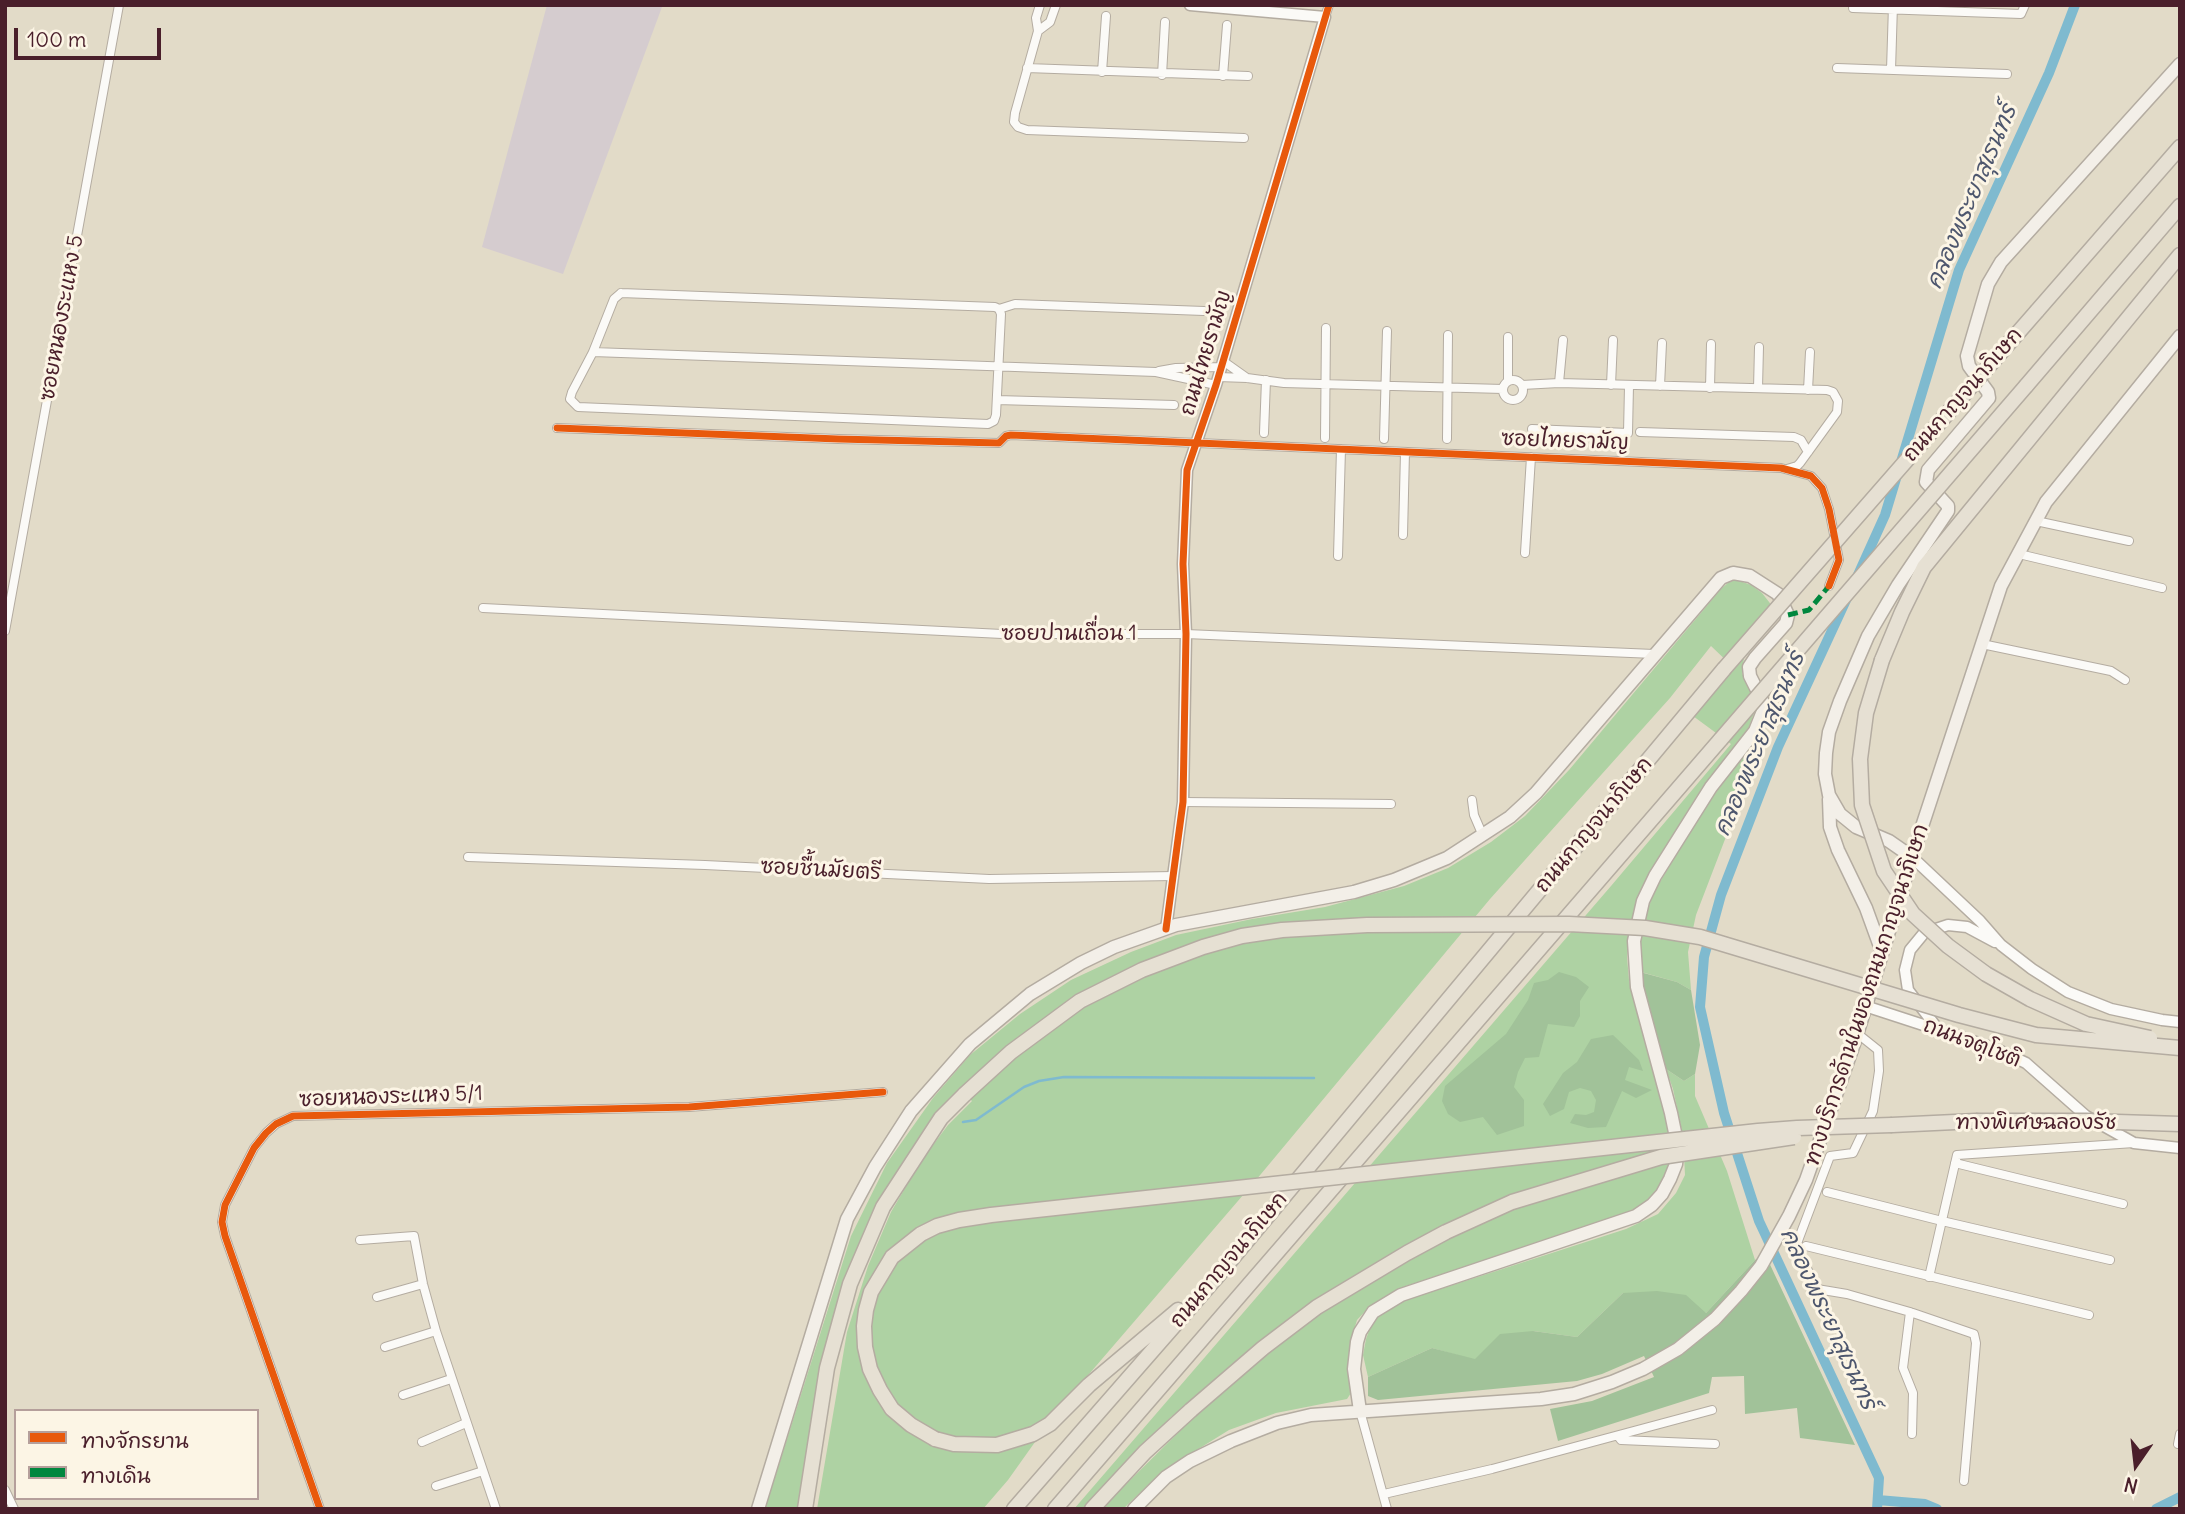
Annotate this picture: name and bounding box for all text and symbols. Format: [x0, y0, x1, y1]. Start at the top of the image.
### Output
scale bar [18, 14, 164, 58]
text: 100 m [27, 26, 86, 53]
water label: คลองพระยาสุเรนทร์ [1921, 101, 2023, 293]
street label: ซอยหนองระแหง 5 [35, 233, 89, 403]
street label: ถนนไทยรามัญ [1175, 287, 1237, 419]
street label: ถนนกาญจนาภิเษก [1898, 323, 2028, 467]
street label: ซอยไทยรามัญ [1501, 426, 1629, 456]
street label: ซอยปานเถื่อน 1 [1001, 621, 1137, 647]
water label: คลองพระยาสุเรนทร์ [1709, 648, 1811, 840]
street label: ถนนกาญจนาภิเษก [1530, 752, 1658, 898]
street label: ทางบริการด้านในของถนนกาญจนาภิเษก [1800, 821, 1934, 1169]
street label: ซอยชื้นมัยตรี [760, 854, 882, 886]
street label: ถนนจตุโชติ [1920, 1013, 2024, 1073]
street label: ซอยหนองระแหง 5/1 [299, 1081, 483, 1113]
street label: ทางพิเศษฉลองรัช [1955, 1110, 2117, 1136]
street label: ถนนกาญจนาภิเษก [1165, 1187, 1293, 1333]
water label: คลองพระยาสุเรนทร์ [1774, 1224, 1882, 1414]
legend [14, 1409, 259, 1500]
text: ทางจักรยาน [81, 1427, 189, 1454]
north arrow [2101, 1430, 2171, 1500]
text: ทางเดิน [81, 1462, 151, 1489]
text: N [2122, 1472, 2140, 1499]

